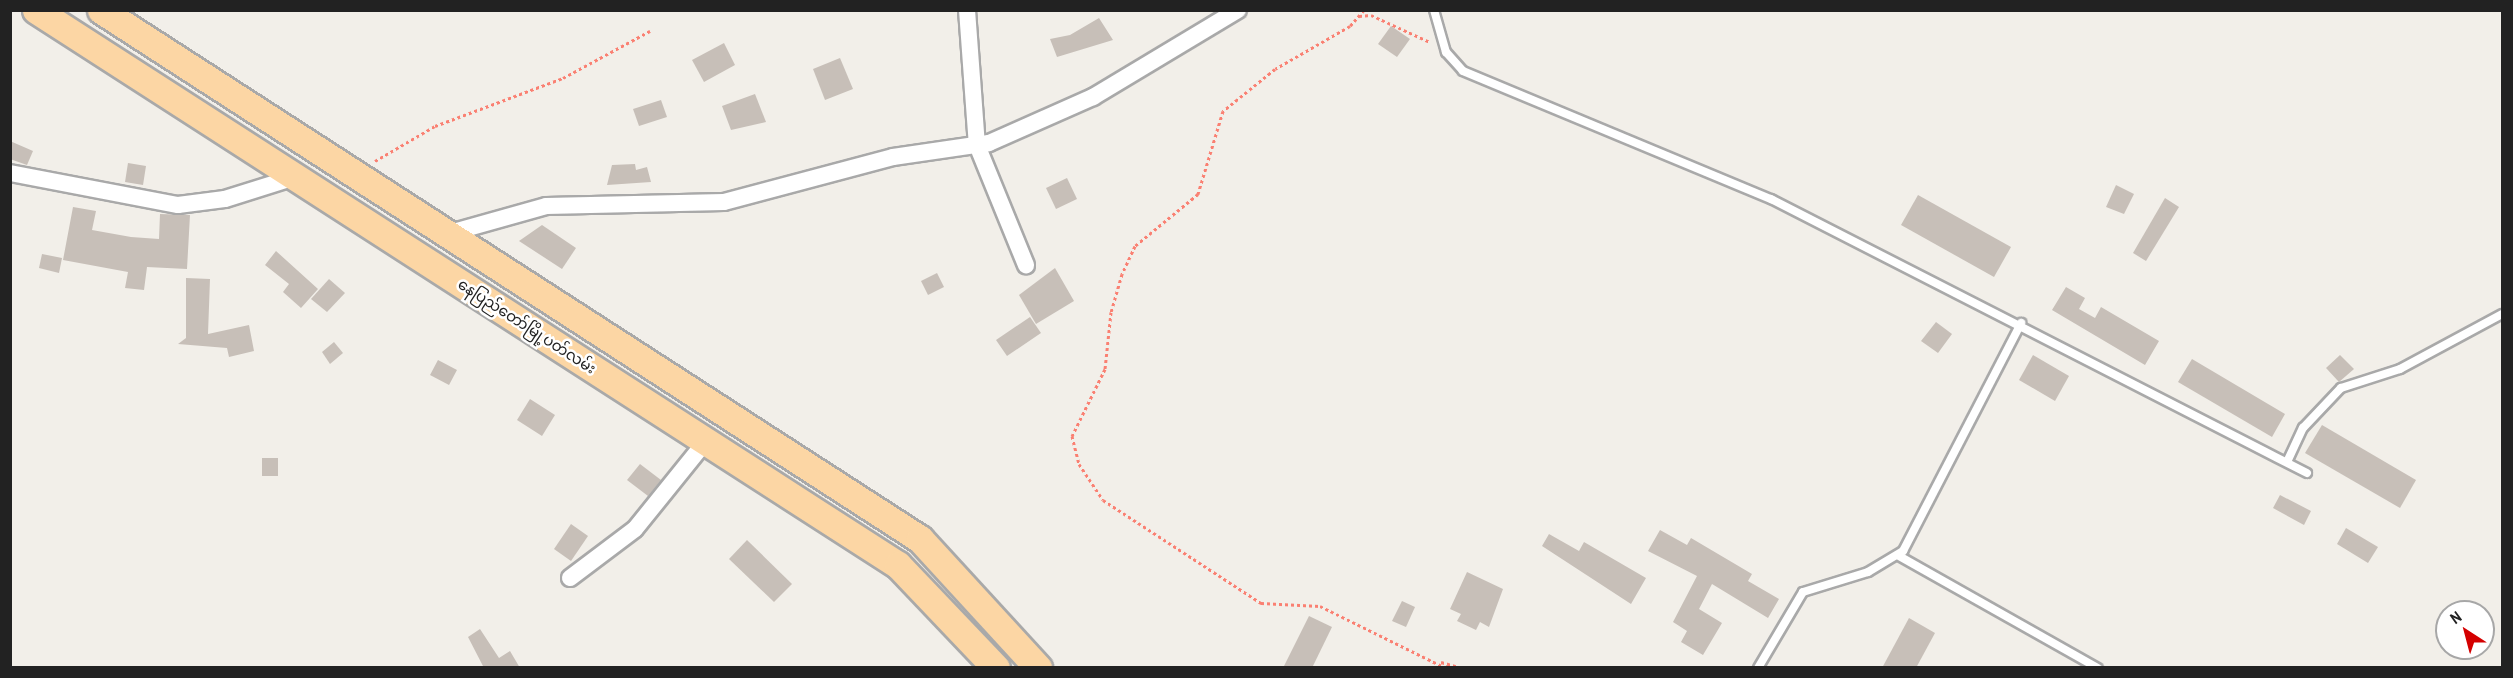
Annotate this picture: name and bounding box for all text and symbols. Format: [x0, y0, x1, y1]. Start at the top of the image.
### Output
street label: နေပြည်တော်မြို့ပတ်လမ်း [455, 275, 599, 377]
north arrow [2435, 600, 2495, 660]
text: N [2445, 605, 2466, 629]

